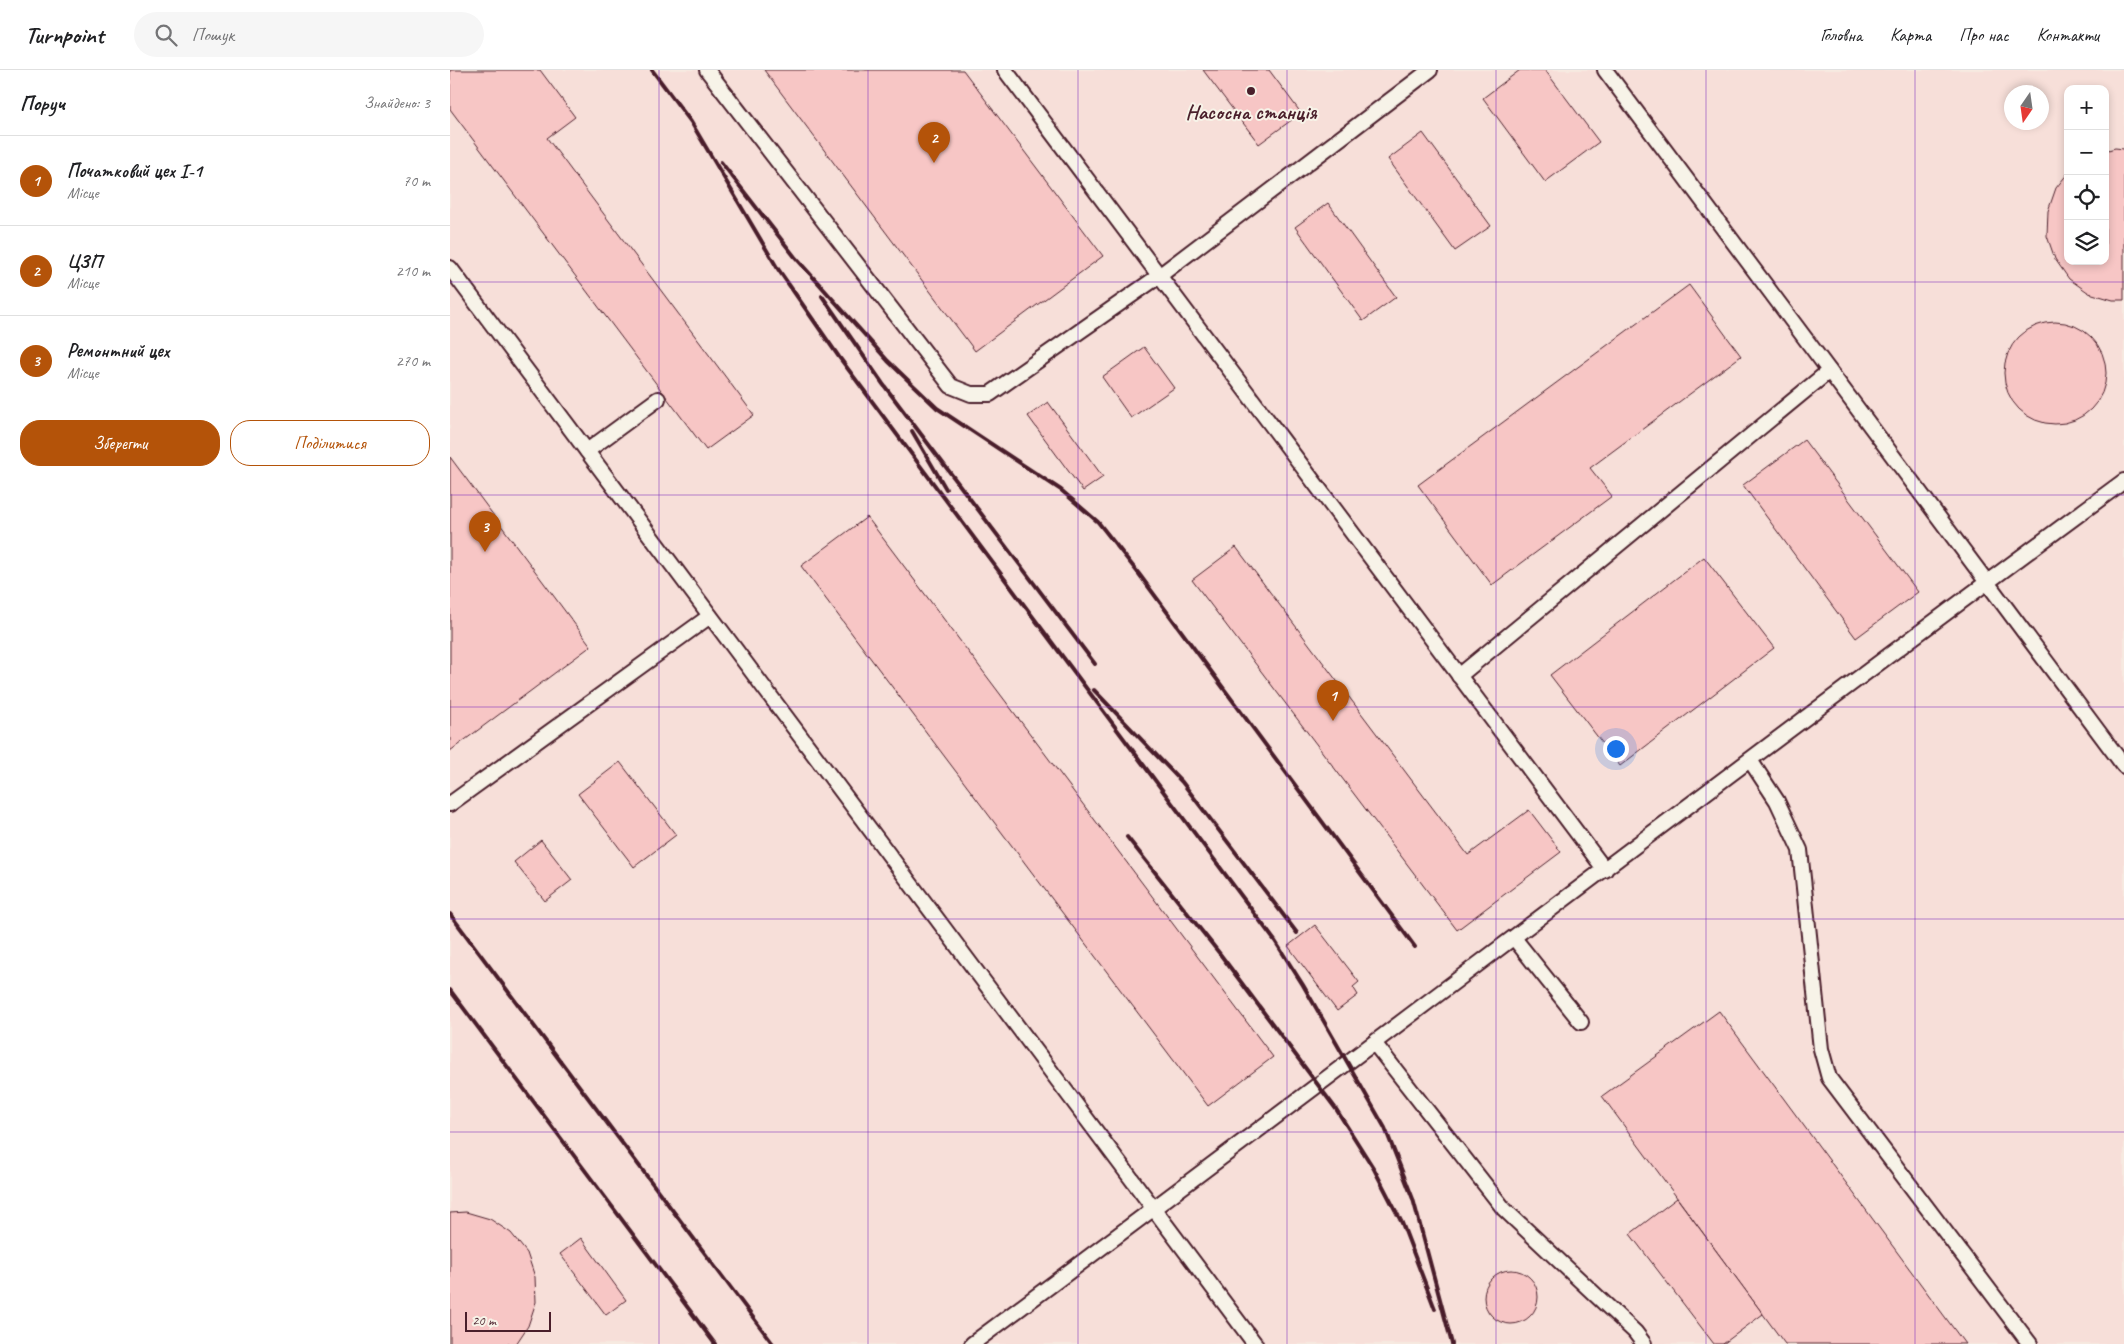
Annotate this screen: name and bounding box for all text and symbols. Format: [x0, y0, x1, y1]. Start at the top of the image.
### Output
search box [134, 12, 484, 57]
text: Turnpoint [25, 20, 104, 50]
icon: search [152, 21, 180, 49]
text: Пошук [192, 23, 234, 47]
text: Головна [1820, 24, 1862, 46]
text: Карта [1890, 24, 1931, 46]
text: Про нас [1959, 24, 2009, 46]
text: Контакти [2037, 24, 2099, 46]
marker: Насосна станція [1245, 85, 1257, 97]
north arrow [2004, 85, 2049, 130]
map controls [2064, 85, 2109, 265]
button: + [2064, 85, 2109, 130]
text: Поруч [20, 90, 65, 116]
text: Знайдено: 3 [364, 93, 430, 113]
place label: Насосна станція [1186, 99, 1318, 125]
pin: 2 [918, 122, 950, 163]
button: − [2064, 130, 2109, 175]
text: Початковий цех І-1 [67, 159, 202, 183]
text: 1 [32, 171, 40, 191]
text: 70 m [403, 171, 430, 191]
button: locate [2064, 175, 2109, 220]
text: Місце [67, 183, 99, 203]
button: layers [2064, 220, 2109, 265]
text: ЦЗП [67, 249, 102, 273]
text: 2 [32, 261, 40, 281]
text: 210 m [396, 261, 430, 281]
text: Місце [67, 273, 99, 293]
text: Ремонтний цех [67, 339, 170, 363]
text: 3 [32, 351, 40, 371]
text: 270 m [396, 351, 430, 371]
text: Місце [67, 363, 99, 383]
button: Зберегти [20, 420, 220, 466]
button: Поділитися [230, 420, 430, 466]
pin: 3 [469, 511, 501, 552]
pin: 1 [1317, 680, 1349, 721]
your location [1603, 736, 1629, 762]
scale bar [465, 1309, 551, 1332]
text: 20 m [472, 1312, 496, 1329]

